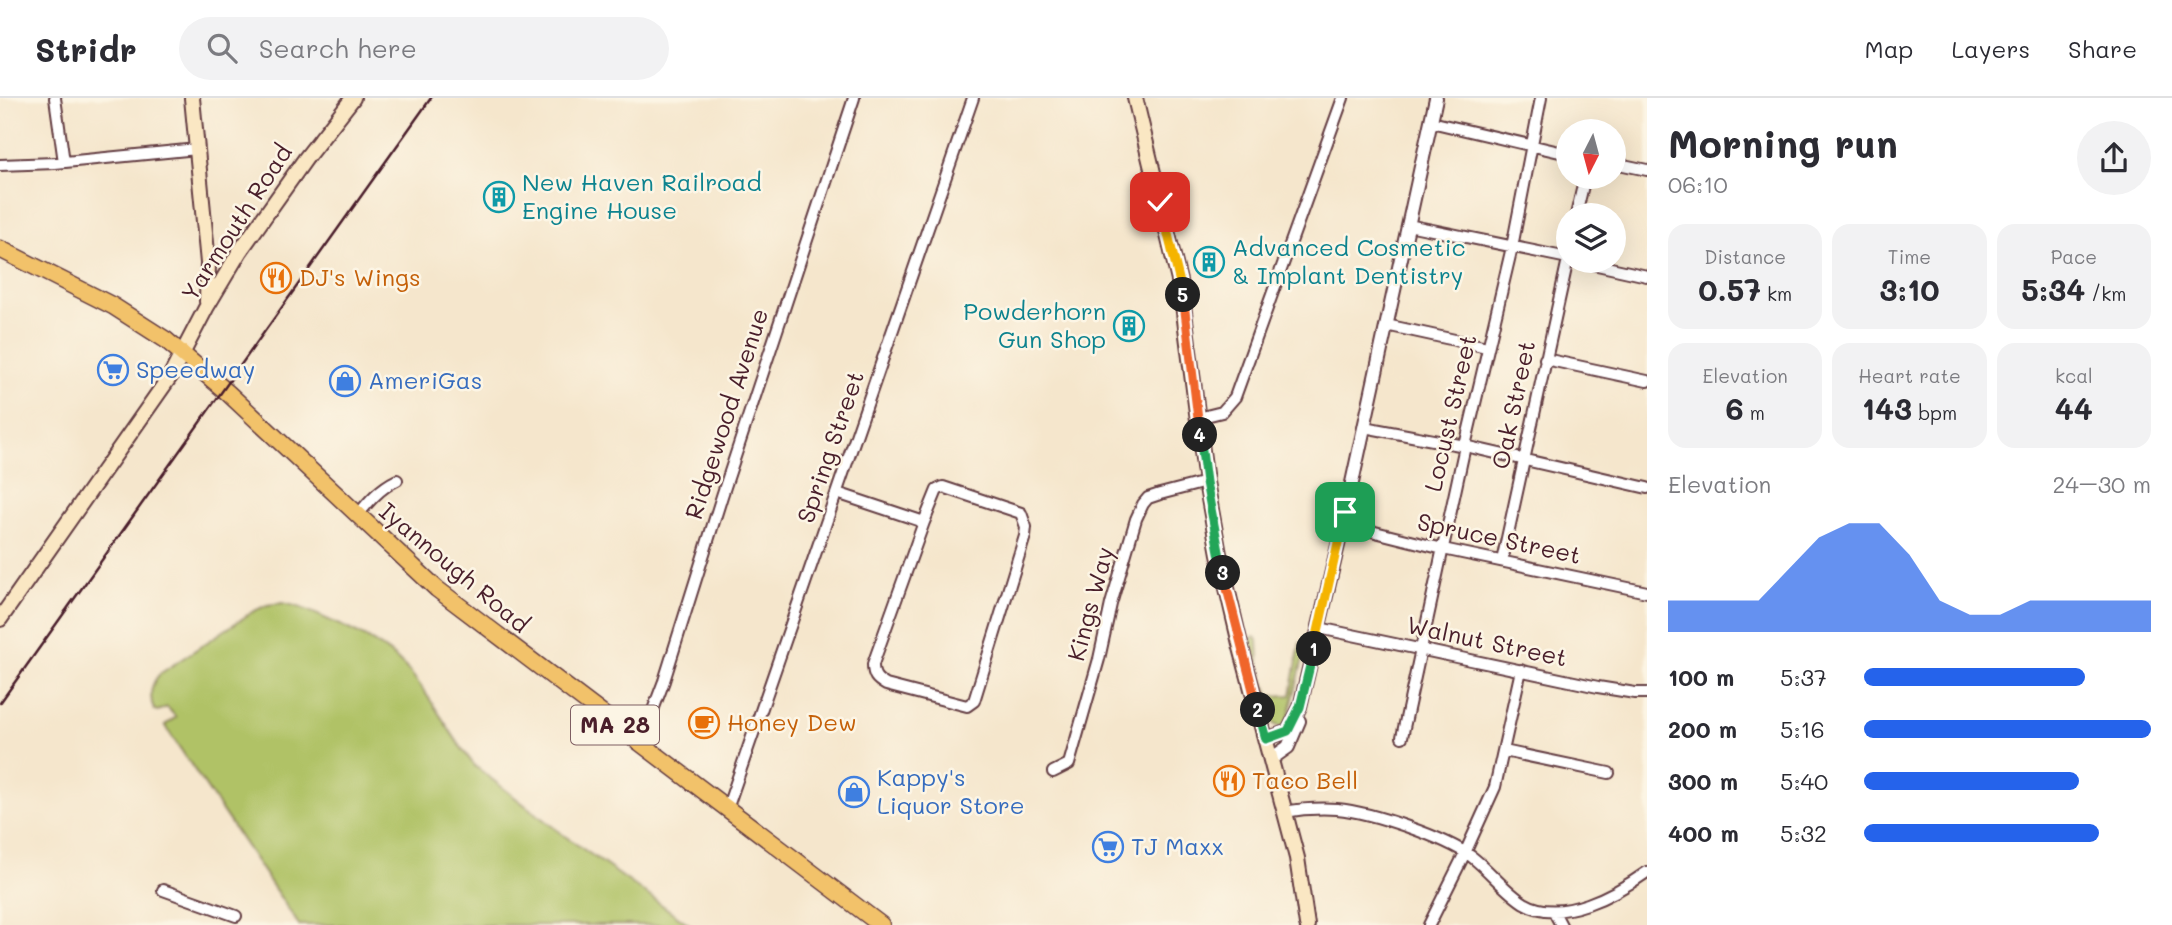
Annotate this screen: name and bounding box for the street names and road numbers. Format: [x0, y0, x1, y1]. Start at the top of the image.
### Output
street label: Yarmouth Road [174, 138, 298, 306]
street label: Ridgewood Avenue [677, 304, 774, 523]
street label: Locust Street [1416, 331, 1483, 494]
street label: Oak Street [1484, 338, 1541, 472]
street label: Spring Street [789, 366, 870, 527]
street label: Iyannough Road [373, 495, 537, 639]
street label: Spruce Street [1415, 505, 1584, 570]
street label: Kings Way [1059, 543, 1120, 664]
street label: Walnut Street [1404, 608, 1570, 673]
road number: MA 28 [571, 706, 659, 744]

